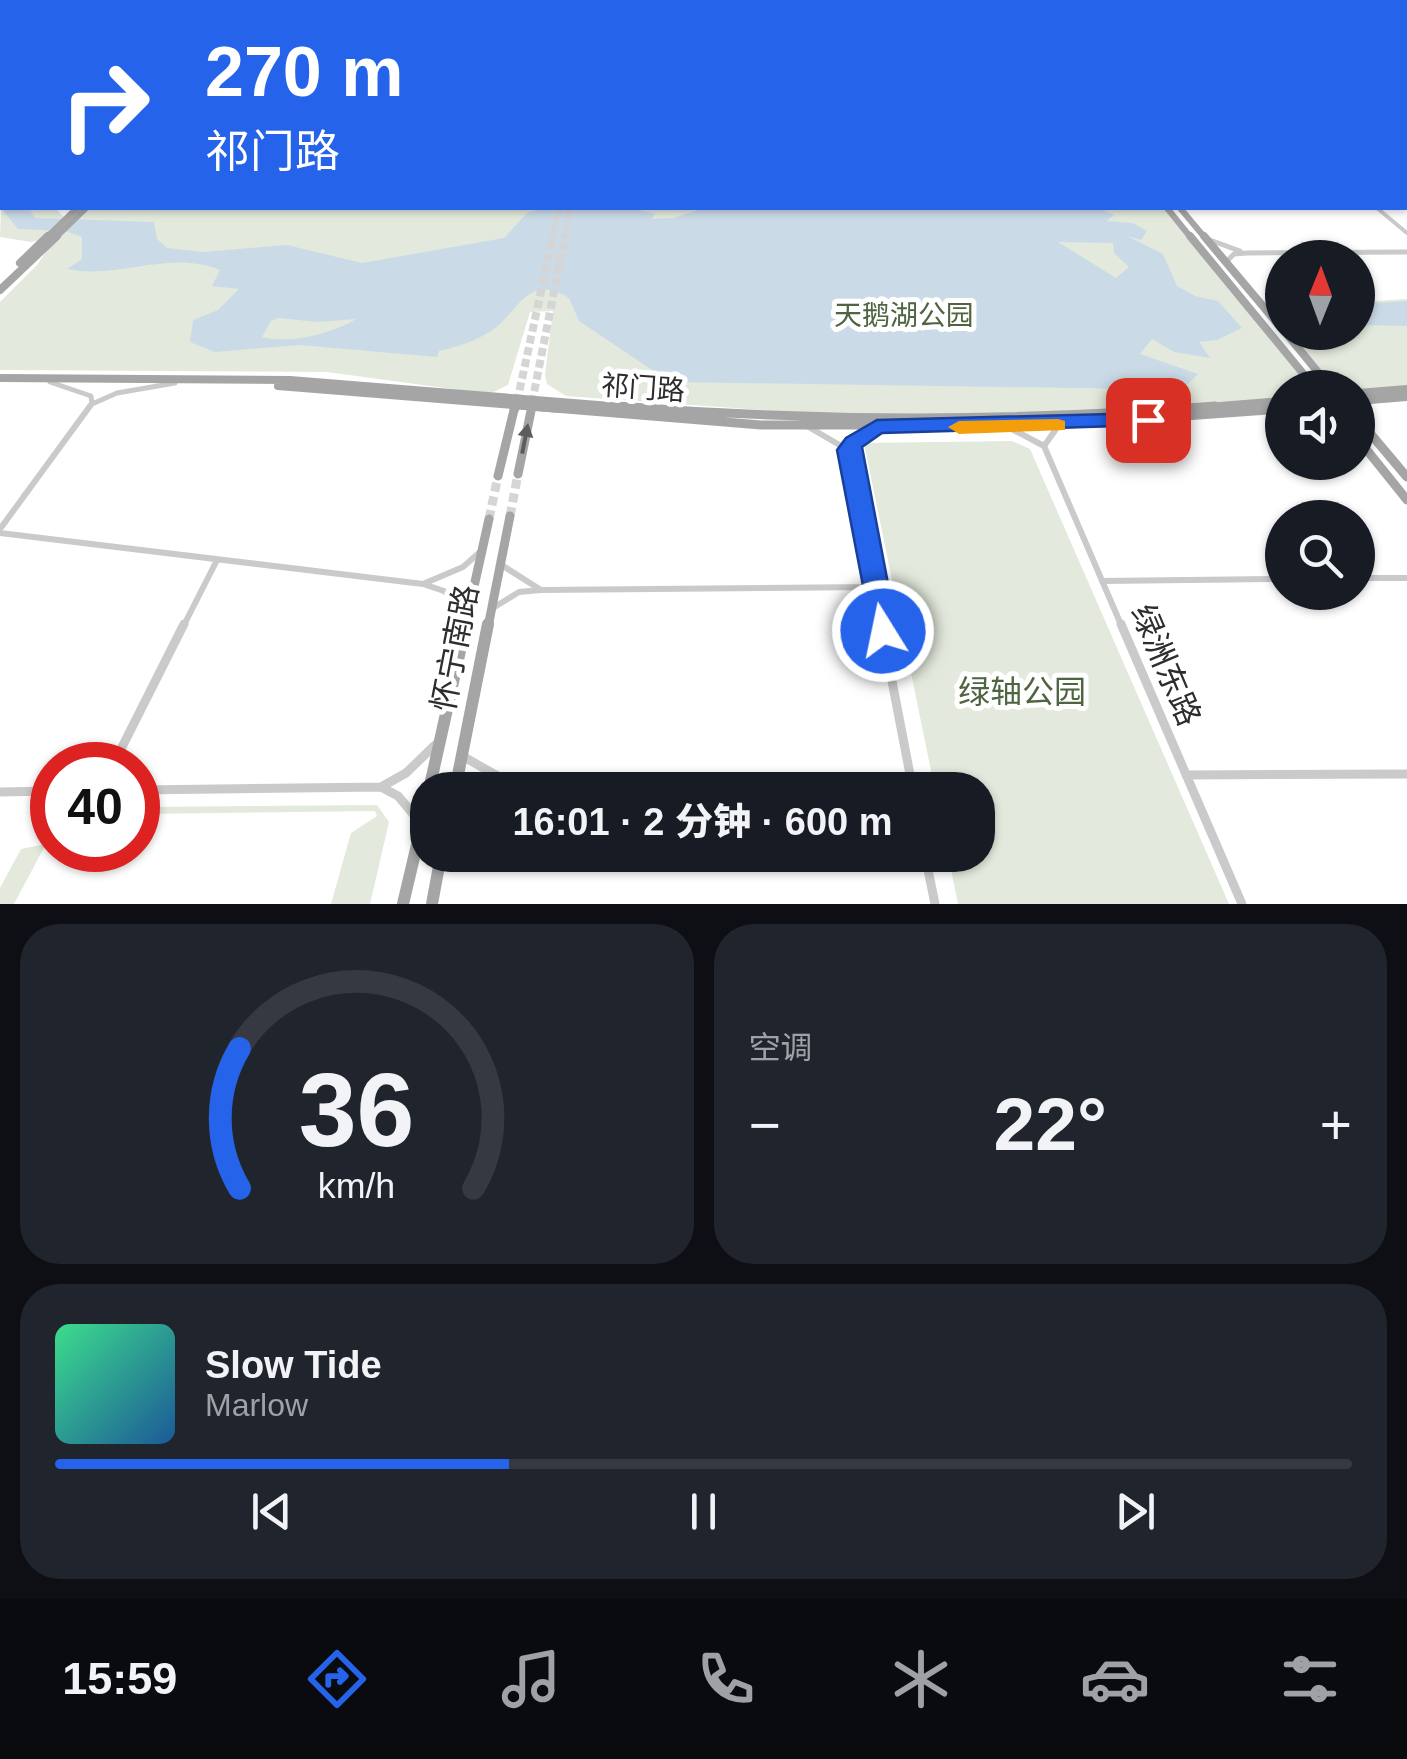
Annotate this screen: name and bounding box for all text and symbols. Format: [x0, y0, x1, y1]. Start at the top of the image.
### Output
text: 270 m [205, 33, 403, 111]
icon: right [40, 40, 170, 170]
text: 祁门路 [205, 126, 340, 177]
north arrow [1265, 240, 1375, 350]
map controls [1265, 240, 1375, 610]
park label: 天鹅湖公园 [834, 300, 974, 331]
street label: 祁门路 [600, 370, 686, 406]
button: sound [1265, 370, 1375, 480]
pin [1106, 378, 1191, 463]
icon: arrive [1121, 393, 1176, 448]
one-way arrow [518, 423, 534, 454]
button: search [1265, 500, 1375, 610]
position arrow [831, 579, 935, 683]
street label: 怀宁南路 [425, 582, 485, 714]
street label: 绿洲东路 [1124, 599, 1208, 731]
park label: 绿轴公园 [958, 674, 1086, 710]
speed limit sign: 40 [30, 742, 160, 872]
text: 16:01 · 2 分钟 · 600 m [512, 801, 893, 843]
text: 空调 [749, 1030, 813, 1066]
text: 36 [299, 1052, 415, 1168]
text: 22° [994, 1082, 1107, 1166]
text: − [749, 1094, 781, 1156]
text: + [1320, 1094, 1352, 1156]
text: km/h [318, 1166, 395, 1206]
text: Slow Tide [205, 1344, 382, 1386]
text: Marlow [205, 1387, 308, 1423]
icon: previous [244, 1484, 299, 1539]
icon: pause [676, 1484, 731, 1539]
icon: next [1108, 1484, 1163, 1539]
icon: directions [302, 1644, 372, 1714]
icon: music [496, 1644, 566, 1714]
icon: phone [691, 1644, 761, 1714]
icon: climate [886, 1644, 956, 1714]
icon: car [1080, 1644, 1150, 1714]
icon: filters [1275, 1644, 1345, 1714]
text: 15:59 [62, 1653, 177, 1704]

